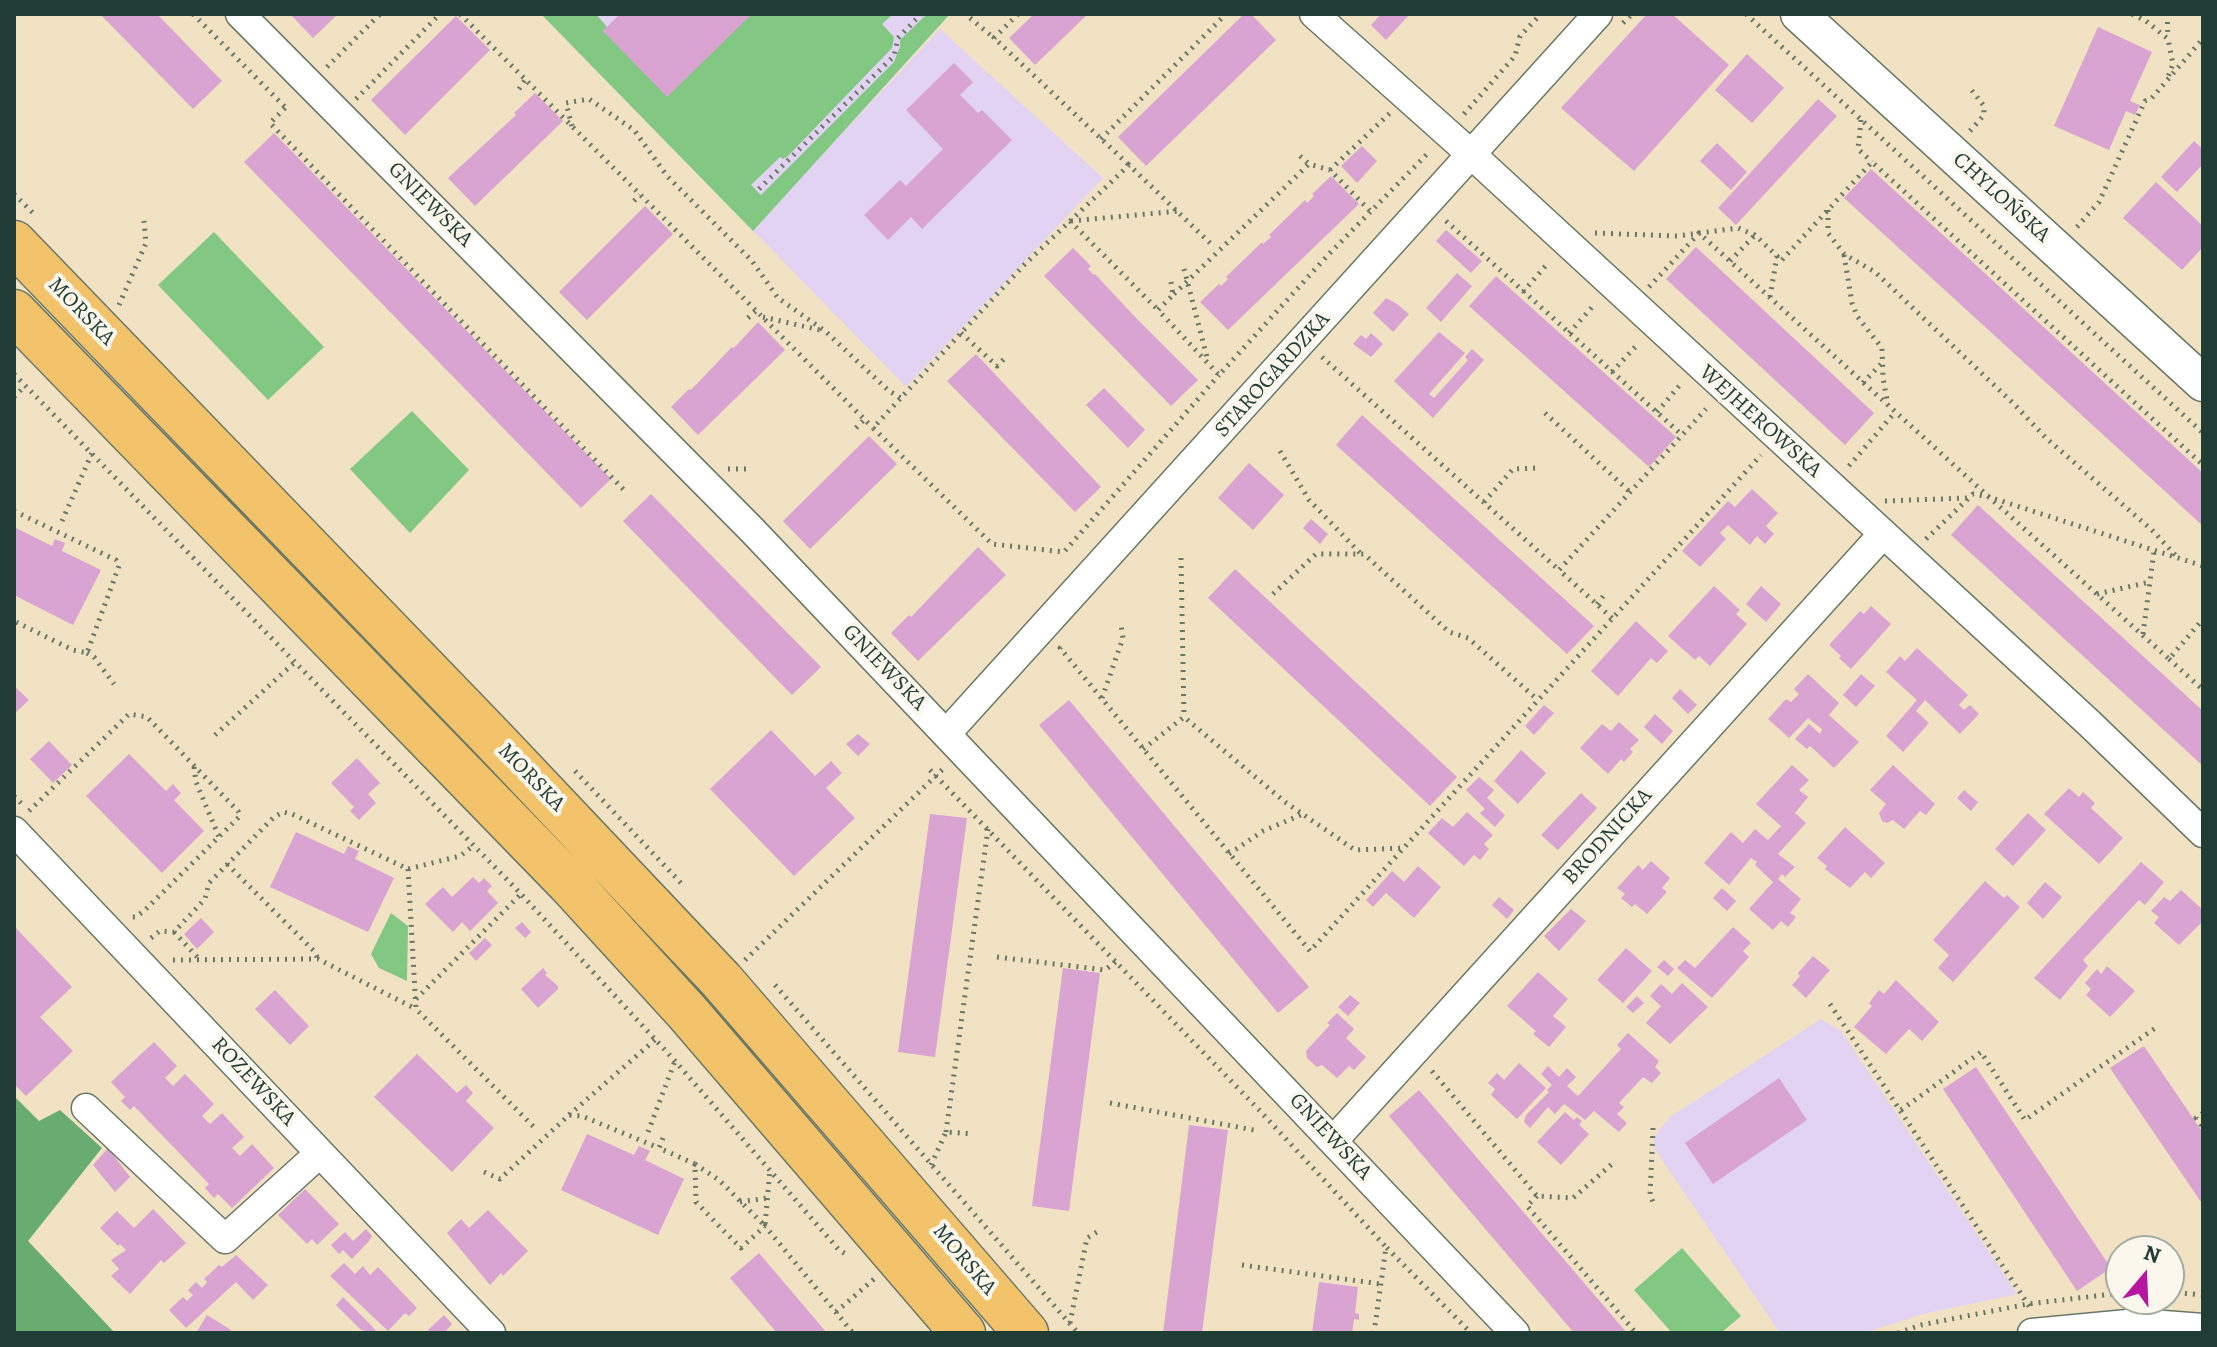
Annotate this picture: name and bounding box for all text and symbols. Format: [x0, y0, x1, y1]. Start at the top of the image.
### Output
street label: CHYLOŃSKA [1947, 147, 2055, 249]
street label: GNIEWSKA [382, 157, 478, 253]
street label: MORSKA [42, 272, 120, 352]
street label: STAROGARDZKA [1210, 307, 1336, 443]
street label: WEJHEROWSKA [1693, 360, 1827, 484]
street label: GNIEWSKA [836, 619, 932, 717]
street label: MORSKA [492, 738, 570, 818]
street label: BRODNICKA [1558, 783, 1658, 891]
street label: ROZEWSKA [205, 1032, 301, 1132]
street label: GNIEWSKA [1283, 1088, 1377, 1186]
street label: MORSKA [927, 1219, 1001, 1301]
north arrow [2105, 1235, 2185, 1315]
text: N [2140, 1237, 2165, 1271]

